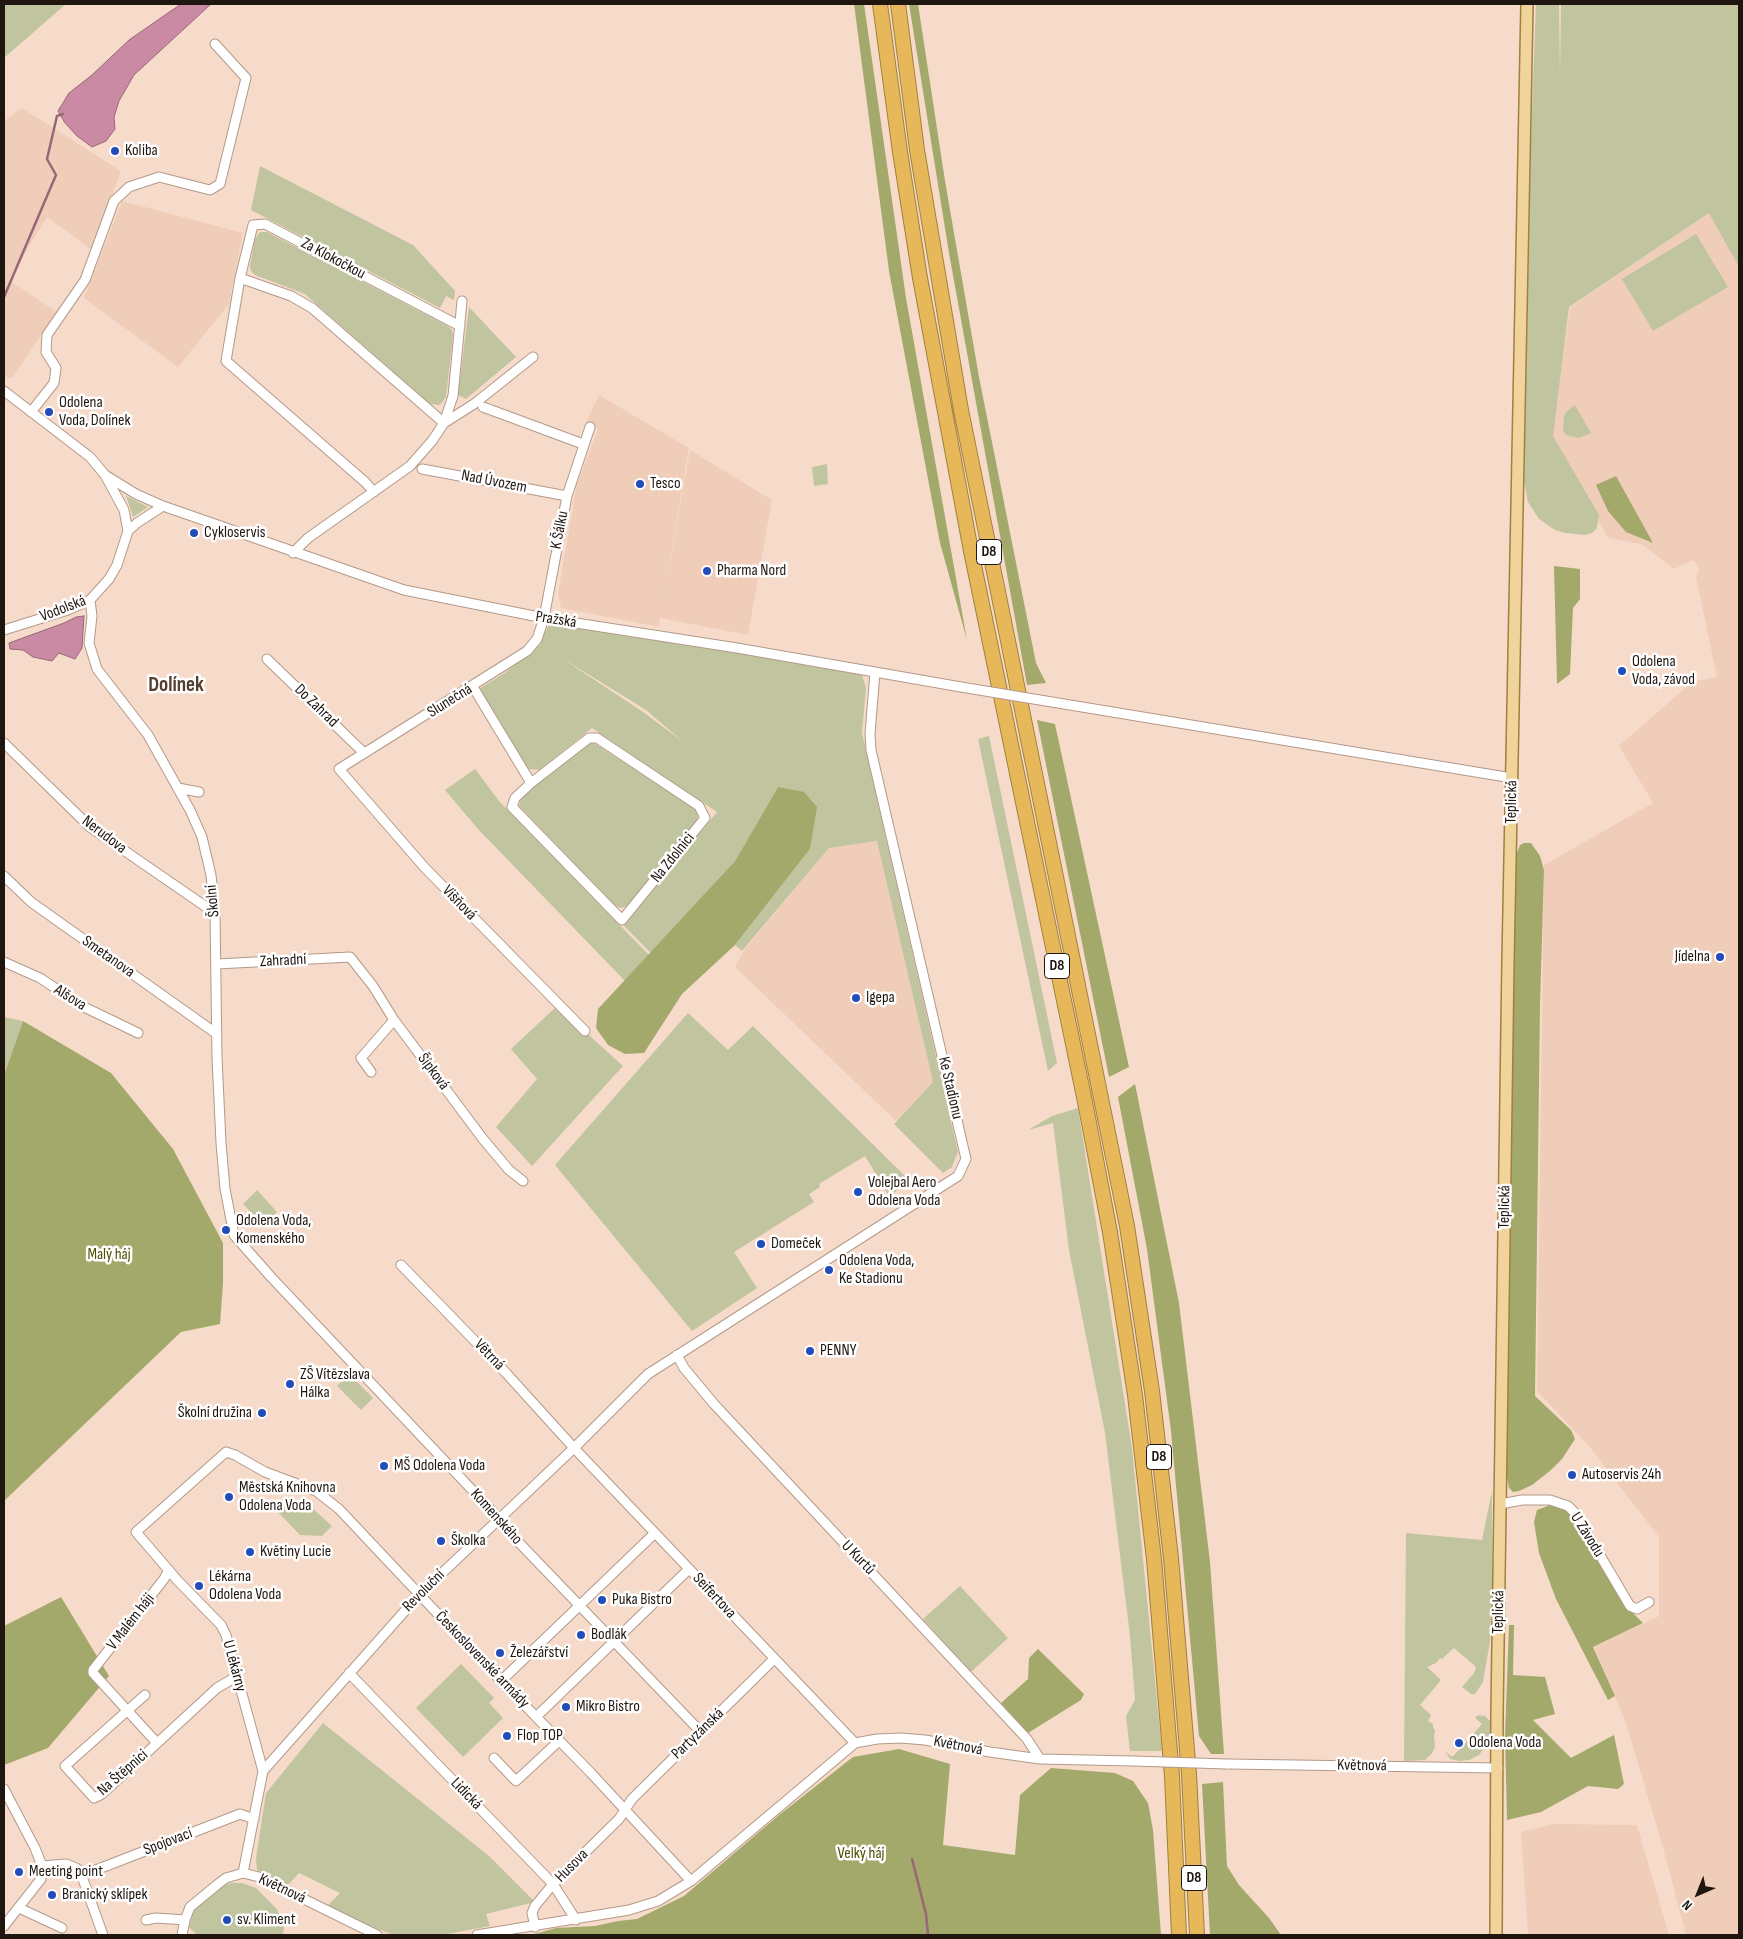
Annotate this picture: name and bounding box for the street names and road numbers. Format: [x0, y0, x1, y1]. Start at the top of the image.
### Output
street label: Za Klokočkou [298, 234, 368, 284]
street label: Nad Úvozem [460, 466, 528, 498]
street label: K Šálku [547, 509, 573, 551]
road number: D8 [976, 540, 1002, 564]
street label: Vodolská [37, 591, 89, 627]
street label: Pražská [534, 607, 578, 633]
street label: Do Zahrad [290, 680, 342, 732]
street label: Slunečná [424, 680, 476, 722]
street label: Teplická [1502, 780, 1522, 824]
street label: Nerudova [78, 812, 130, 858]
street label: Na Zdolnici [647, 829, 699, 887]
street label: Višňová [438, 881, 480, 925]
street label: Školní [202, 884, 224, 918]
street label: Smetanova [78, 932, 138, 982]
street label: Zahradní [259, 950, 307, 972]
road number: D8 [1044, 954, 1070, 978]
street label: Alšova [50, 981, 90, 1015]
street label: Šípková [413, 1050, 453, 1094]
street label: Ke Stadionu [933, 1055, 967, 1121]
street label: Teplická [1495, 1185, 1515, 1229]
street label: Větrná [470, 1336, 508, 1374]
road number: D8 [1146, 1444, 1172, 1470]
street label: Komenského [466, 1485, 526, 1549]
street label: U Závodu [1566, 1509, 1608, 1561]
street label: U Kurtů [837, 1537, 879, 1579]
street label: Revoluční [399, 1566, 449, 1616]
street label: Seifertova [688, 1569, 740, 1623]
street label: V Malém háji [103, 1590, 159, 1654]
street label: Teplická [1489, 1590, 1509, 1634]
street label: Československé armády [431, 1607, 533, 1713]
street label: U Lékárny [218, 1638, 250, 1694]
street label: Partyzánská [668, 1704, 728, 1764]
street label: Květnová [932, 1732, 984, 1760]
street label: Na Štěpnici [94, 1746, 152, 1800]
street label: Květnová [1337, 1756, 1387, 1776]
street label: Lidická [446, 1774, 486, 1814]
street label: Spojovací [141, 1824, 195, 1860]
street label: Husova [551, 1845, 593, 1887]
road number: D8 [1182, 1866, 1206, 1890]
street label: Květnová [255, 1870, 309, 1908]

